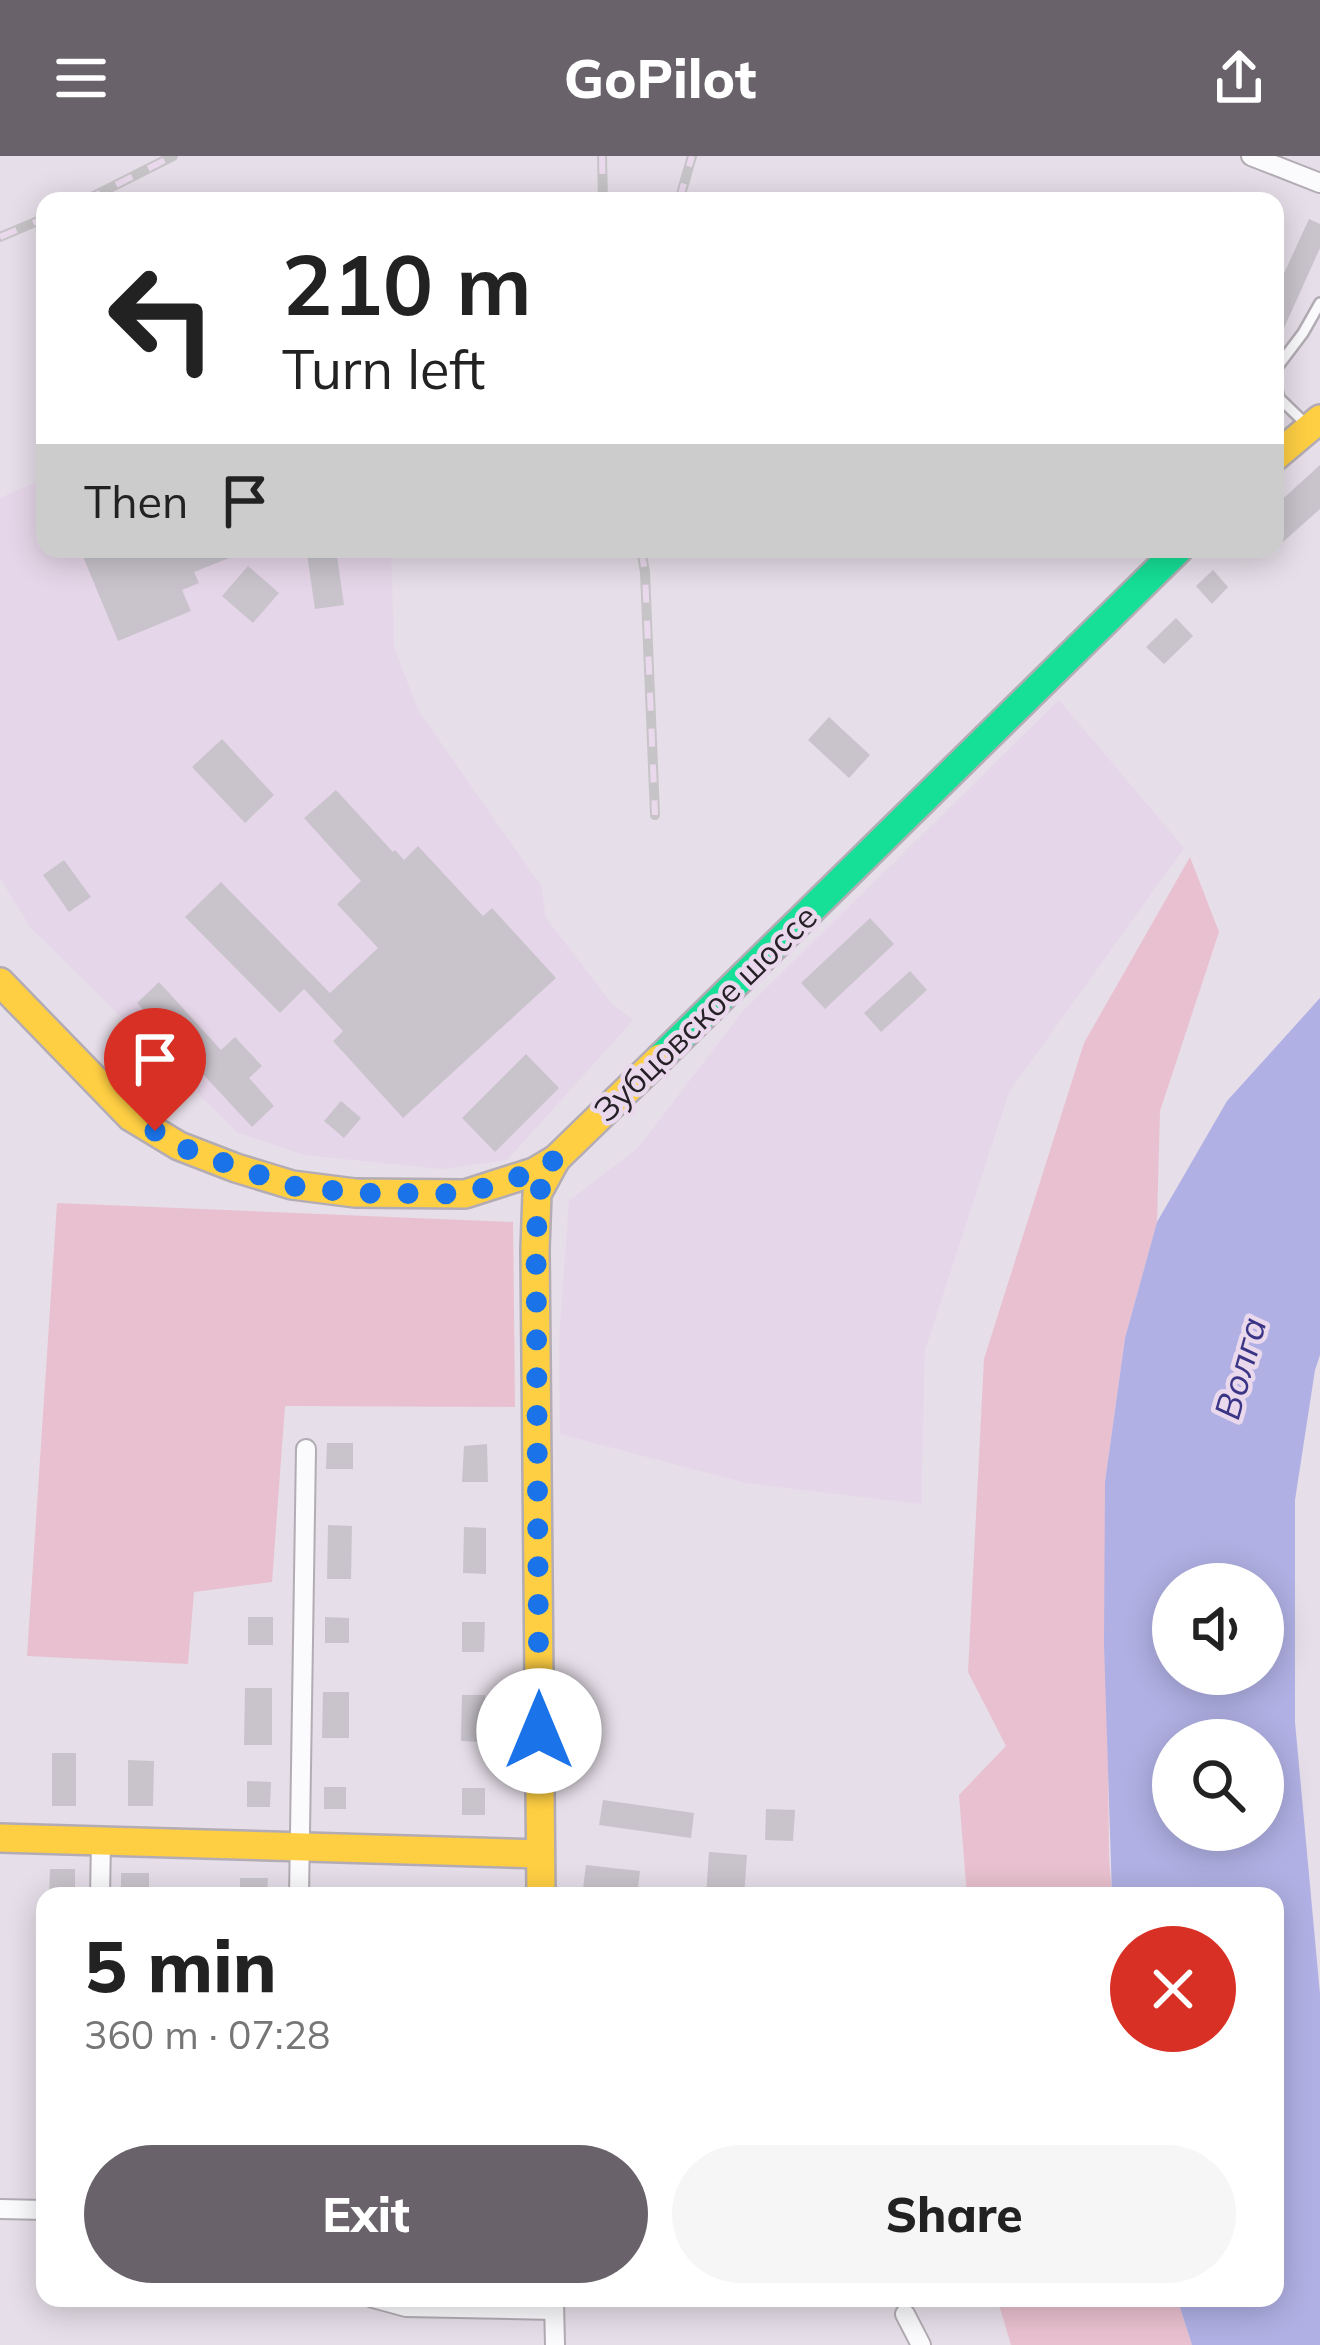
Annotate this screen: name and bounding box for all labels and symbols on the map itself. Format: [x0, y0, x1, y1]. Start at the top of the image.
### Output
street label: Зубцовское шоссе [584, 896, 825, 1130]
pin [104, 1008, 206, 1131]
water label: Волга [1204, 1312, 1276, 1424]
position arrow [476, 1668, 602, 1794]

